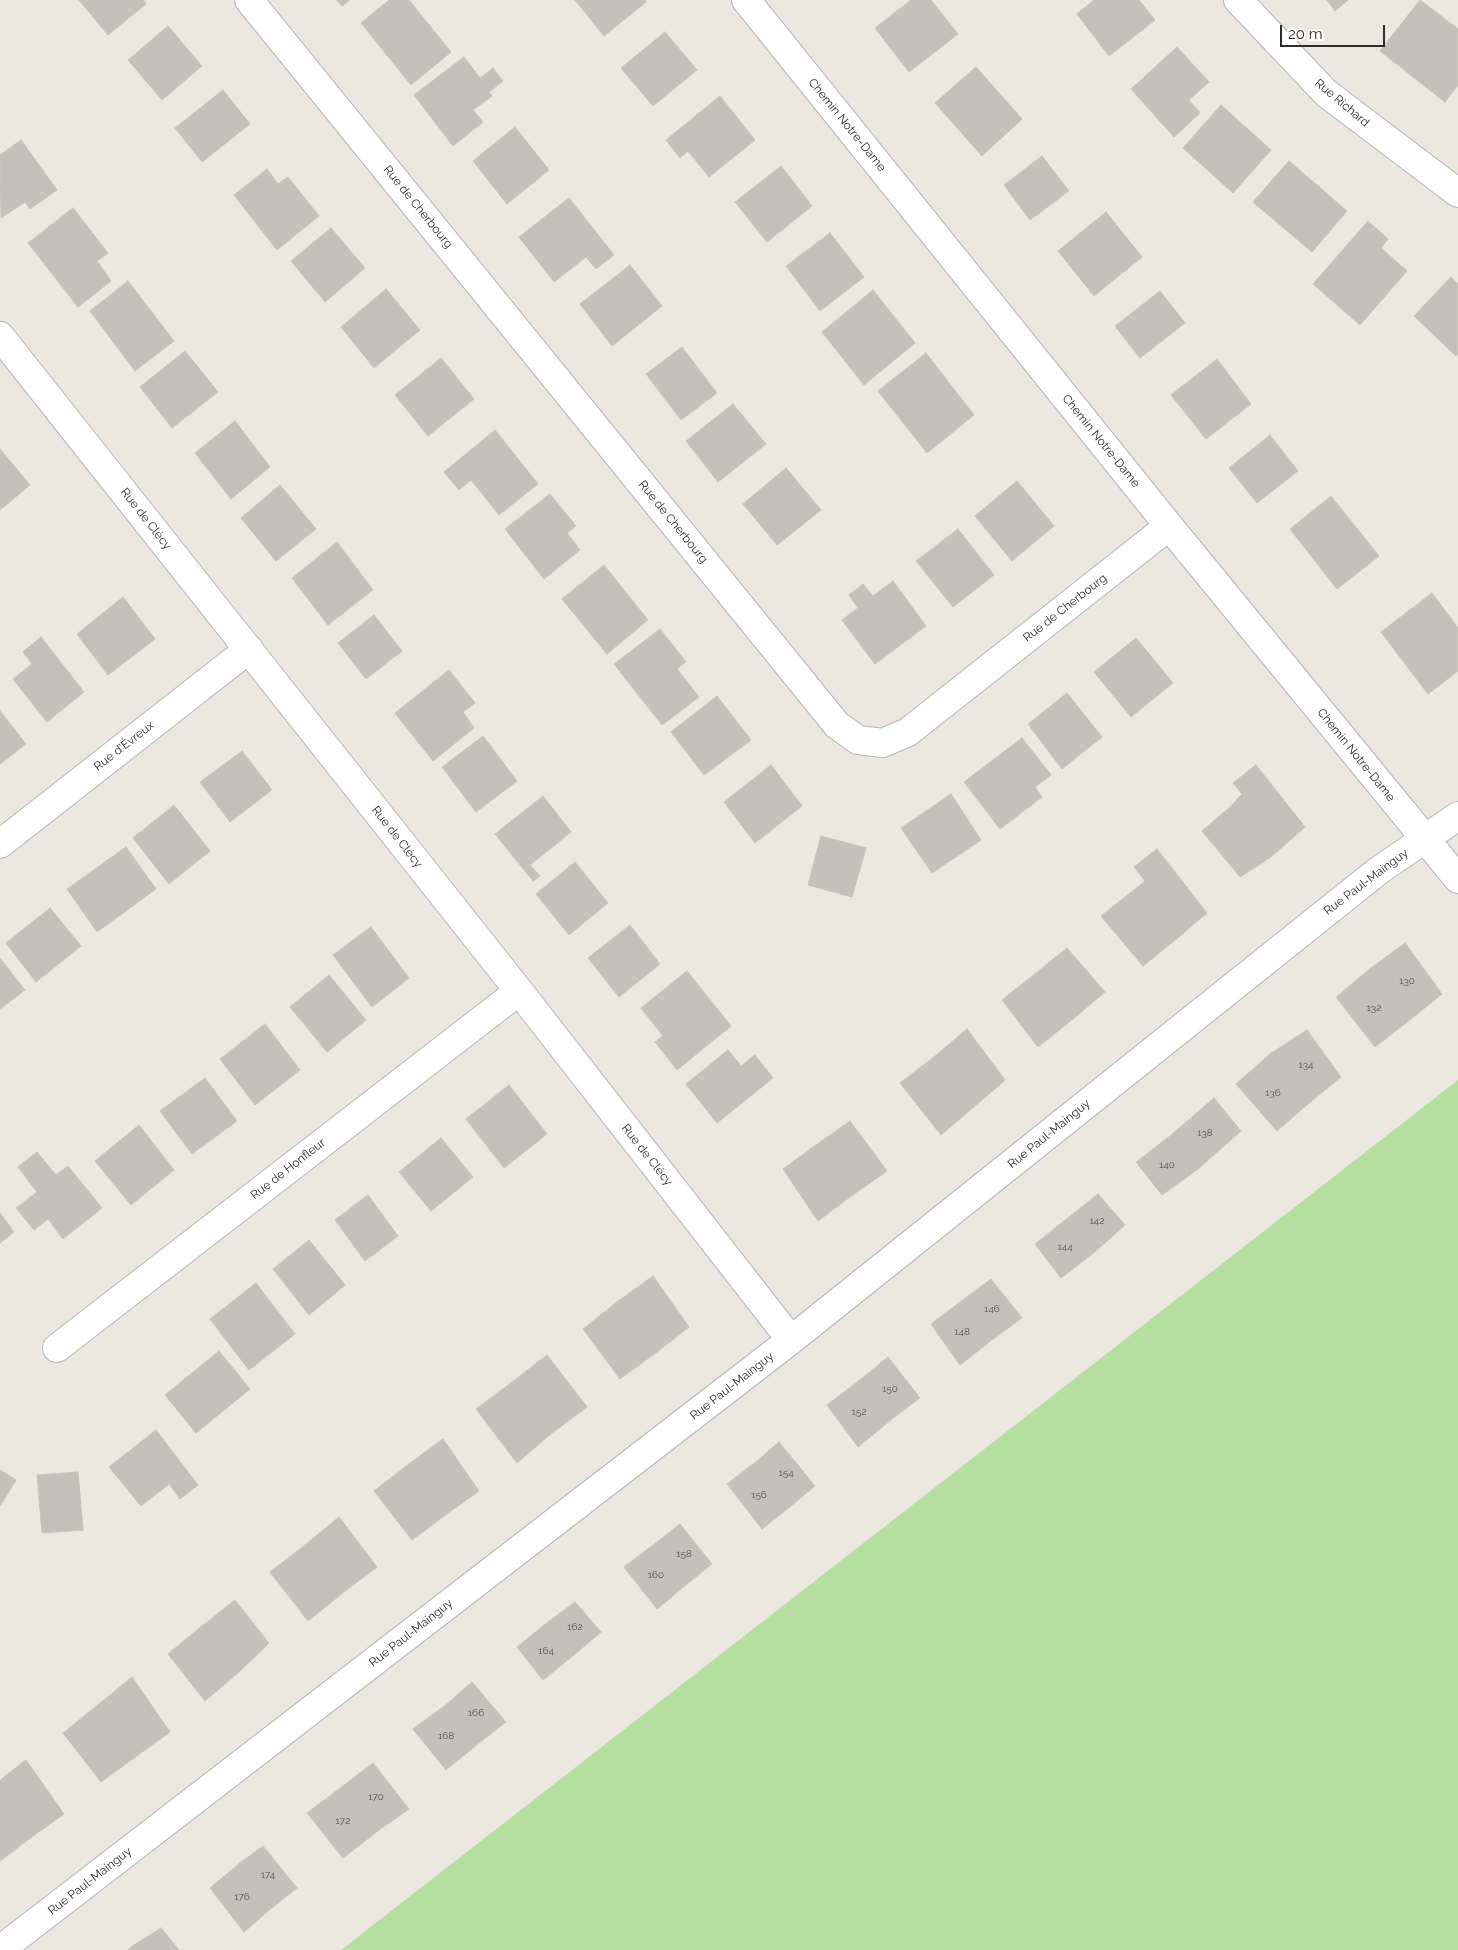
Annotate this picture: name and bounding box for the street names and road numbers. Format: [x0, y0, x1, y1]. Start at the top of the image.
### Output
street label: Chemin Notre-Dame [805, 76, 889, 174]
street label: Rue Richard [1312, 76, 1372, 130]
street label: Rue de Cherbourg [380, 163, 456, 251]
street label: Chemin Notre-Dame [1059, 392, 1143, 490]
street label: Rue de Cherbourg [635, 478, 711, 566]
street label: Rue de Clécy [118, 485, 174, 553]
street label: Rue de Cherbourg [1020, 571, 1110, 645]
street label: Chemin Notre-Dame [1314, 706, 1398, 804]
street label: Rue d'Évreux [91, 718, 157, 774]
street label: Rue de Clécy [369, 803, 425, 871]
street label: Rue Paul-Mainguy [1321, 846, 1411, 918]
street label: Rue Paul-Mainguy [1005, 1096, 1093, 1172]
street label: Rue de Clécy [619, 1121, 675, 1189]
street label: Rue de Honfleur [248, 1135, 328, 1203]
street label: Rue Paul-Mainguy [687, 1349, 777, 1423]
street label: Rue Paul-Mainguy [366, 1596, 456, 1670]
street label: Rue Paul-Mainguy [45, 1844, 135, 1918]

